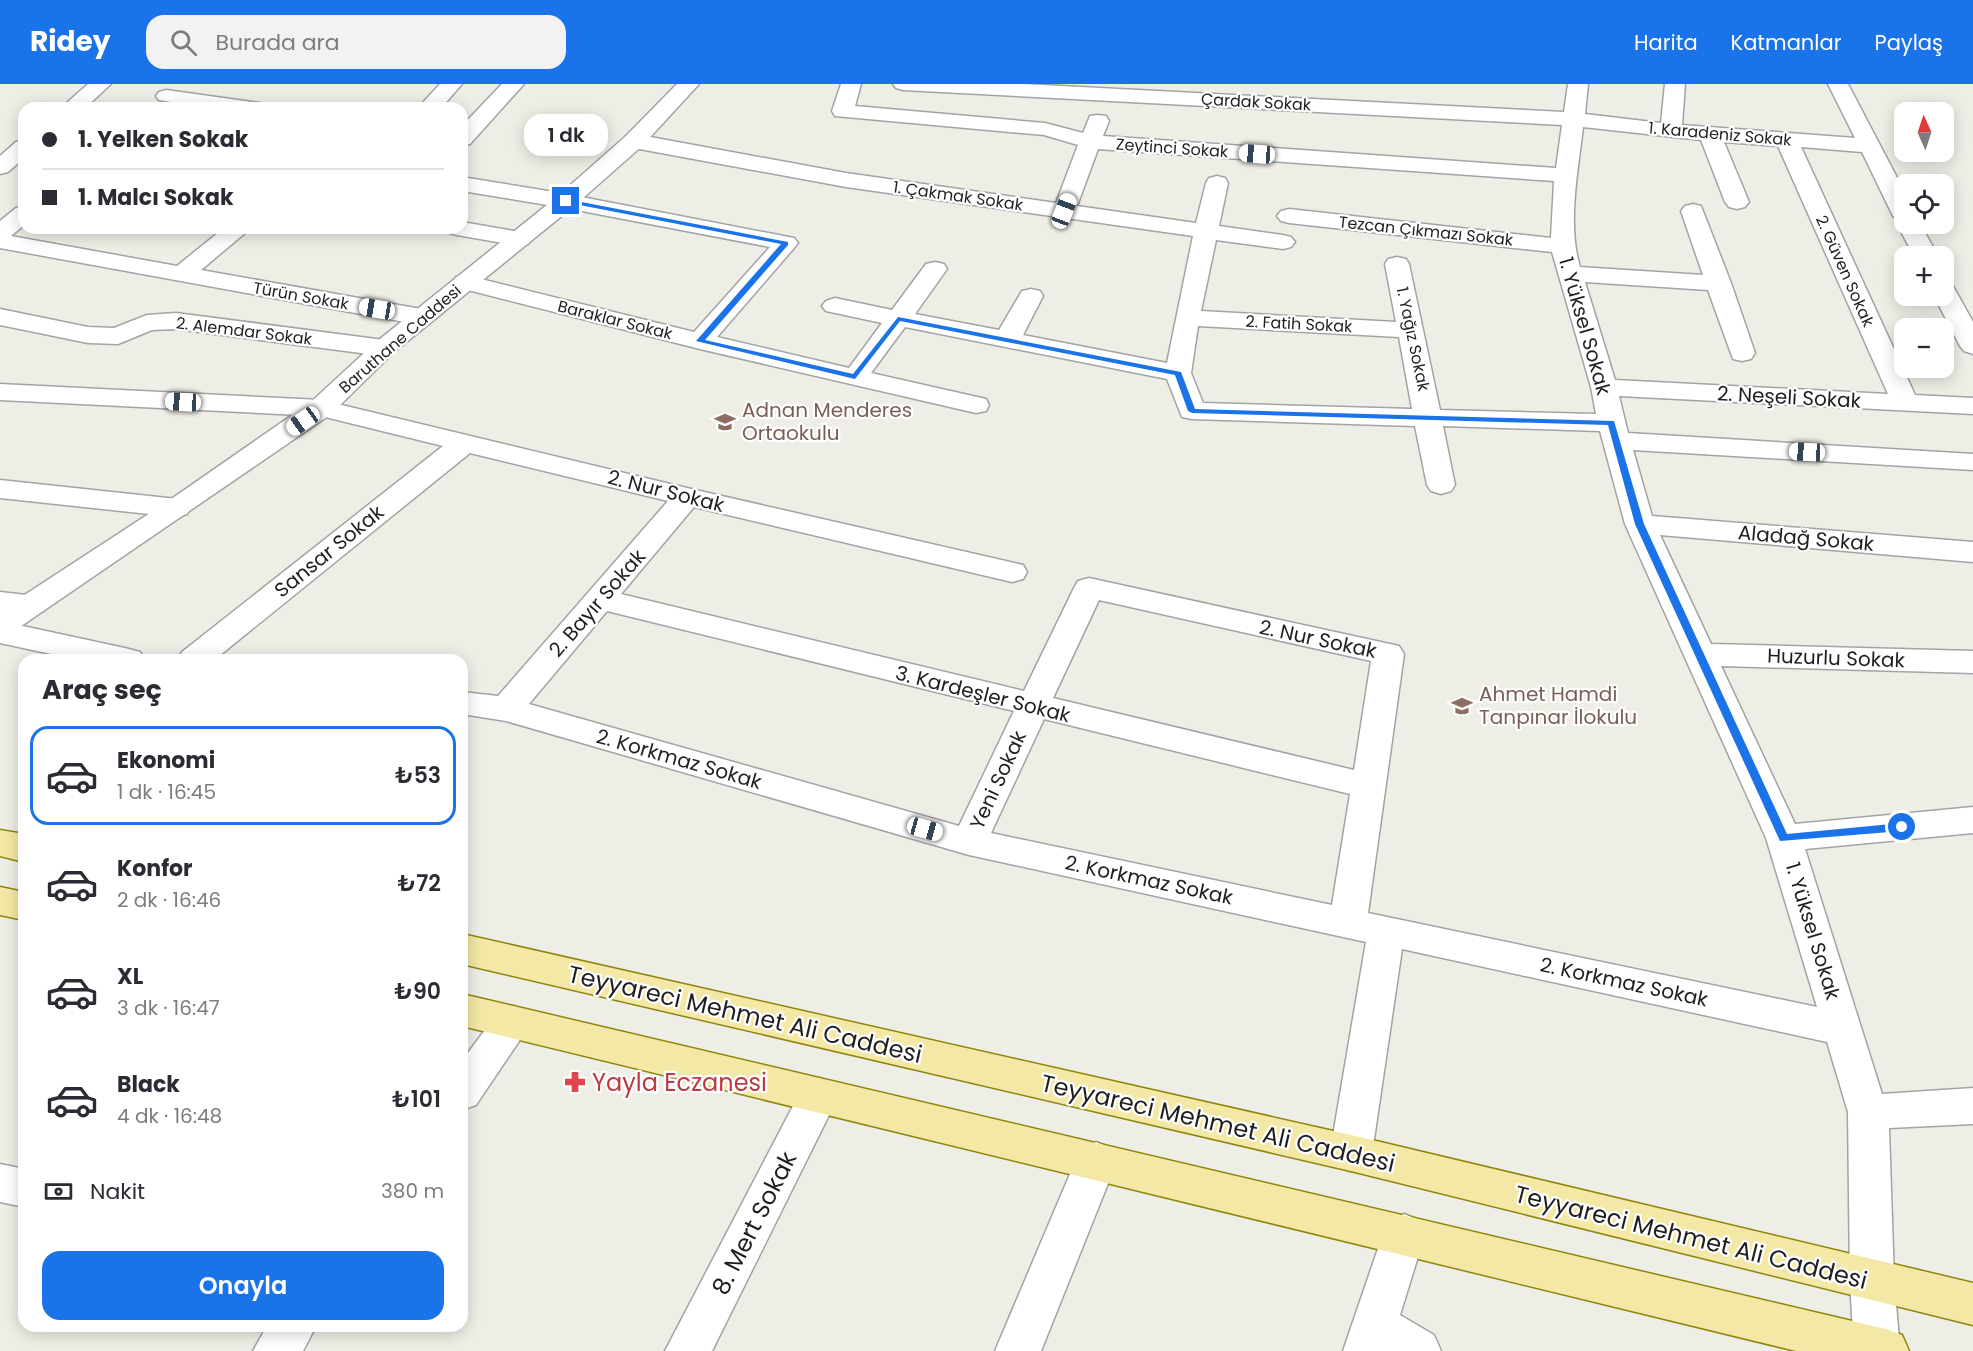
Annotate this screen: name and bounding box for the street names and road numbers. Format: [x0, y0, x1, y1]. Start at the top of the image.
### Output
street label: Çardak Sokak [1200, 88, 1312, 116]
street label: 1. Karadeniz Sokak [1648, 116, 1793, 152]
street label: Zeytinci Sokak [1115, 133, 1230, 163]
street label: 1. Çakmak Sokak [892, 176, 1025, 217]
street label: Tezcan Çıkmazı Sokak [1338, 210, 1515, 252]
street label: 2. Güven Sokak [1810, 212, 1880, 331]
street label: 1. Yüksel Sokak [1552, 254, 1618, 399]
street label: Türün Sokak [251, 276, 351, 316]
street label: Baruthane Caddesi [334, 279, 466, 399]
street label: 1. Yağız Sokak [1391, 285, 1435, 394]
street label: Baraklar Sokak [555, 295, 676, 346]
street label: 2. Fatih Sokak [1245, 310, 1354, 338]
street label: 2. Alemdar Sokak [175, 311, 314, 351]
street label: 2. Neşeli Sokak [1716, 379, 1862, 415]
street label: 2. Nur Sokak [605, 463, 728, 519]
street label: Sansar Sokak [268, 498, 390, 604]
street label: Aladağ Sokak [1737, 518, 1876, 558]
street label: 2. Bayır Sokak [542, 543, 652, 663]
street label: 2. Nur Sokak [1257, 613, 1380, 665]
street label: Huzurlu Sokak [1767, 642, 1906, 674]
street label: 3. Kardeşler Sokak [893, 659, 1074, 729]
street label: 2. Korkmaz Sokak [593, 722, 766, 796]
street label: Yeni Sokak [963, 726, 1033, 834]
street label: 2. Korkmaz Sokak [1063, 849, 1236, 912]
street label: 1. Yüksel Sokak [1779, 859, 1847, 1004]
street label: 2. Korkmaz Sokak [1538, 951, 1711, 1014]
street label: Teyyareci Mehmet Ali Caddesi [565, 957, 925, 1071]
street label: Teyyareci Mehmet Ali Caddesi [1038, 1066, 1398, 1180]
street label: 8. Mert Sokak [704, 1145, 805, 1300]
street label: Teyyareci Mehmet Ali Caddesi [1511, 1177, 1871, 1297]

